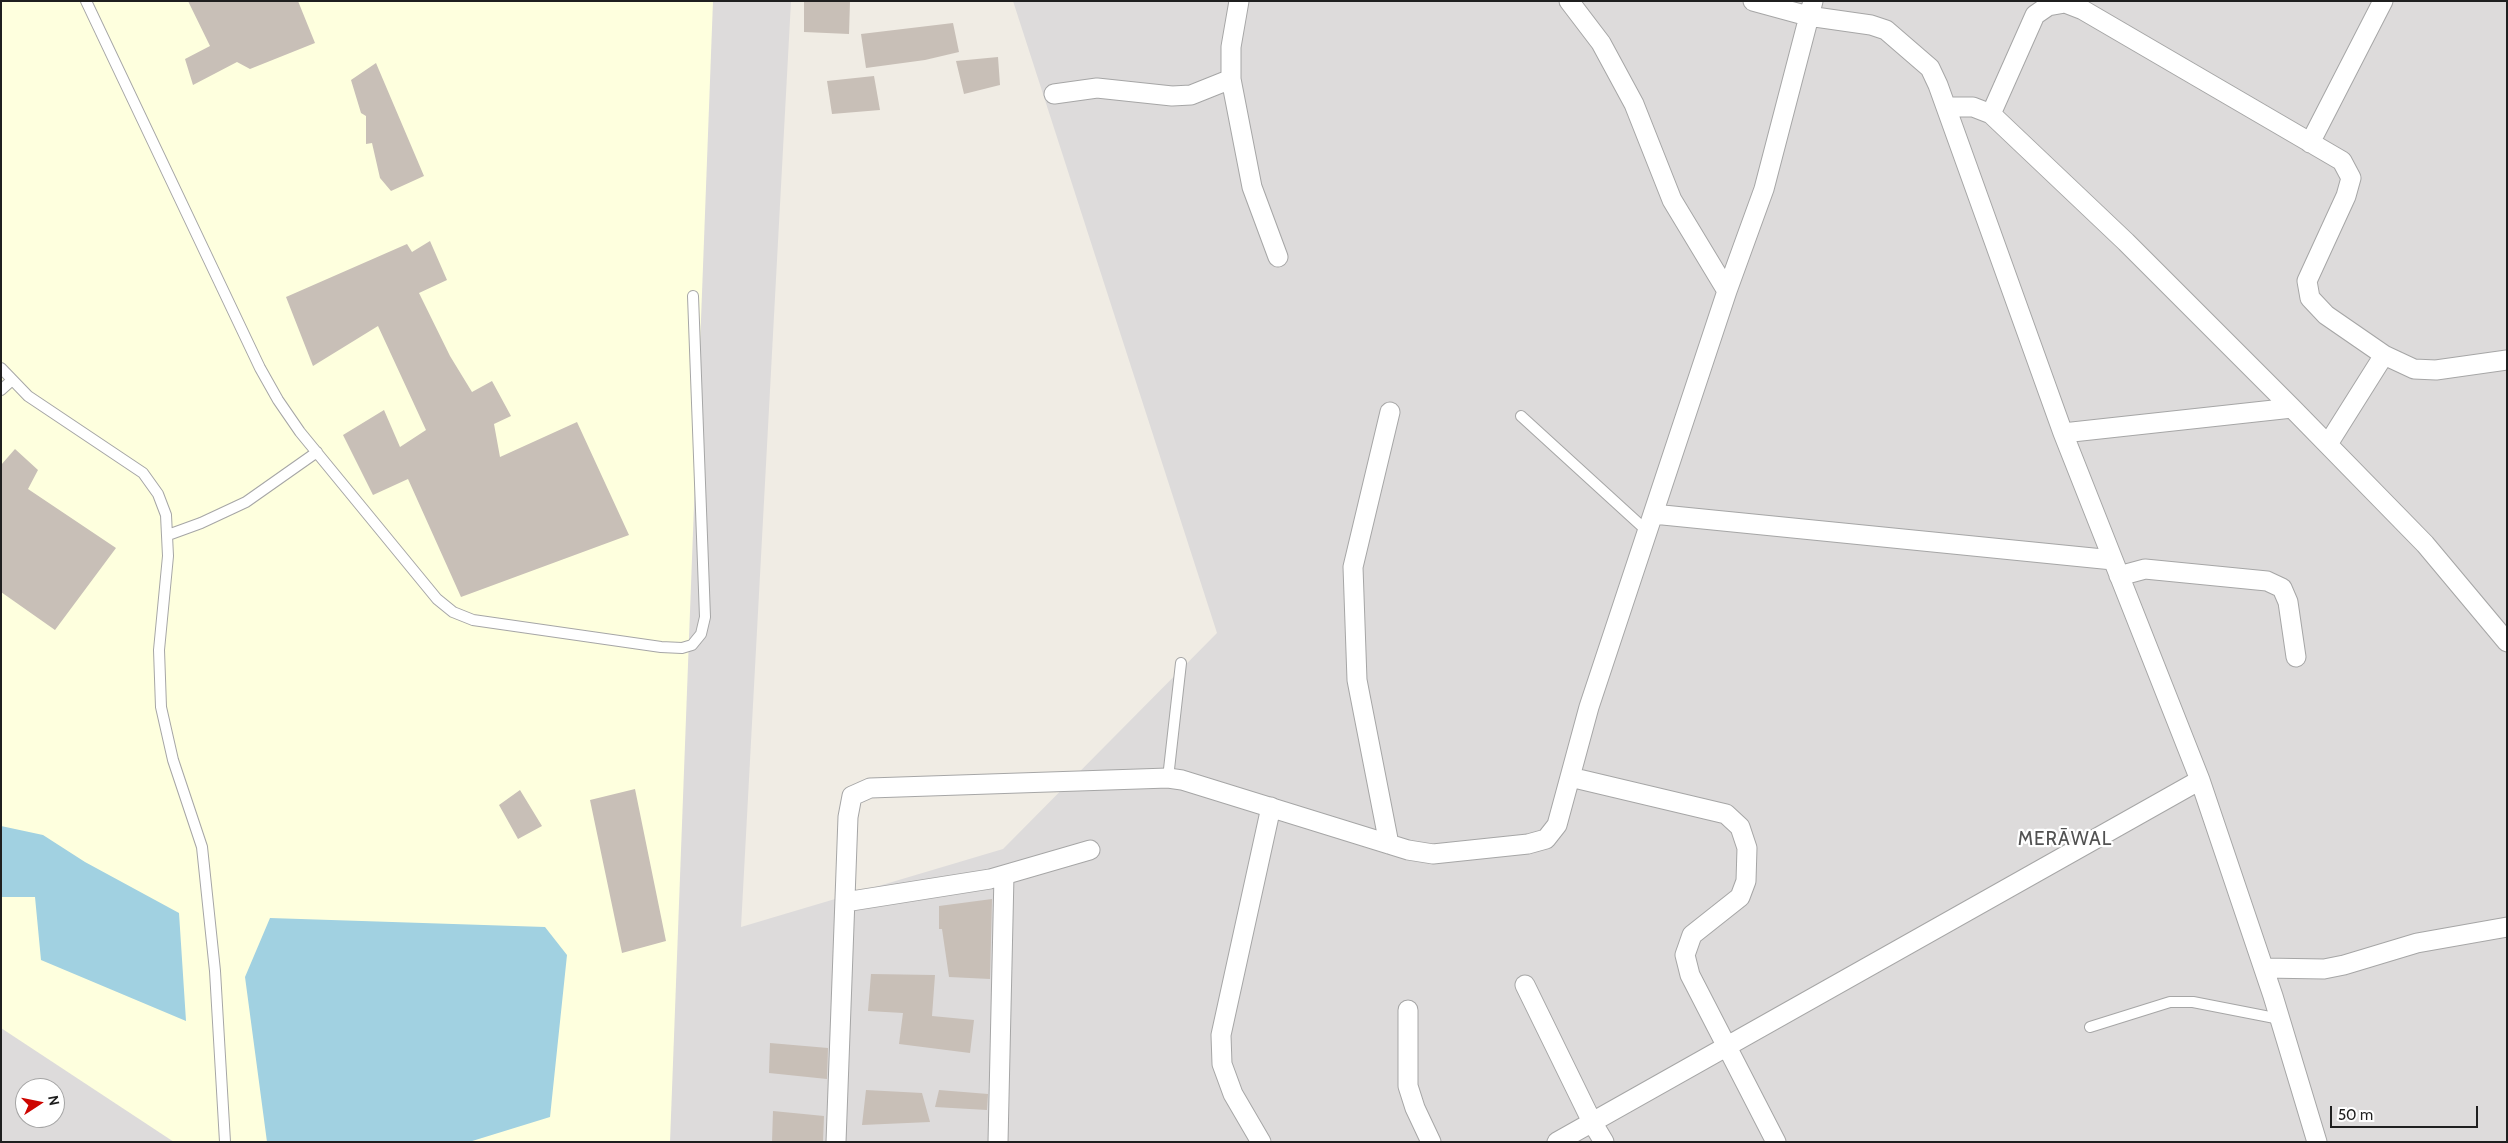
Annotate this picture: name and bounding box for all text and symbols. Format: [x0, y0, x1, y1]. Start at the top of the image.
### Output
district label: MERĀWAL [2017, 828, 2113, 850]
north arrow [15, 1078, 65, 1128]
text: N [44, 1094, 64, 1107]
scale bar [2333, 1096, 2480, 1128]
text: 50 m [2338, 1106, 2373, 1124]

